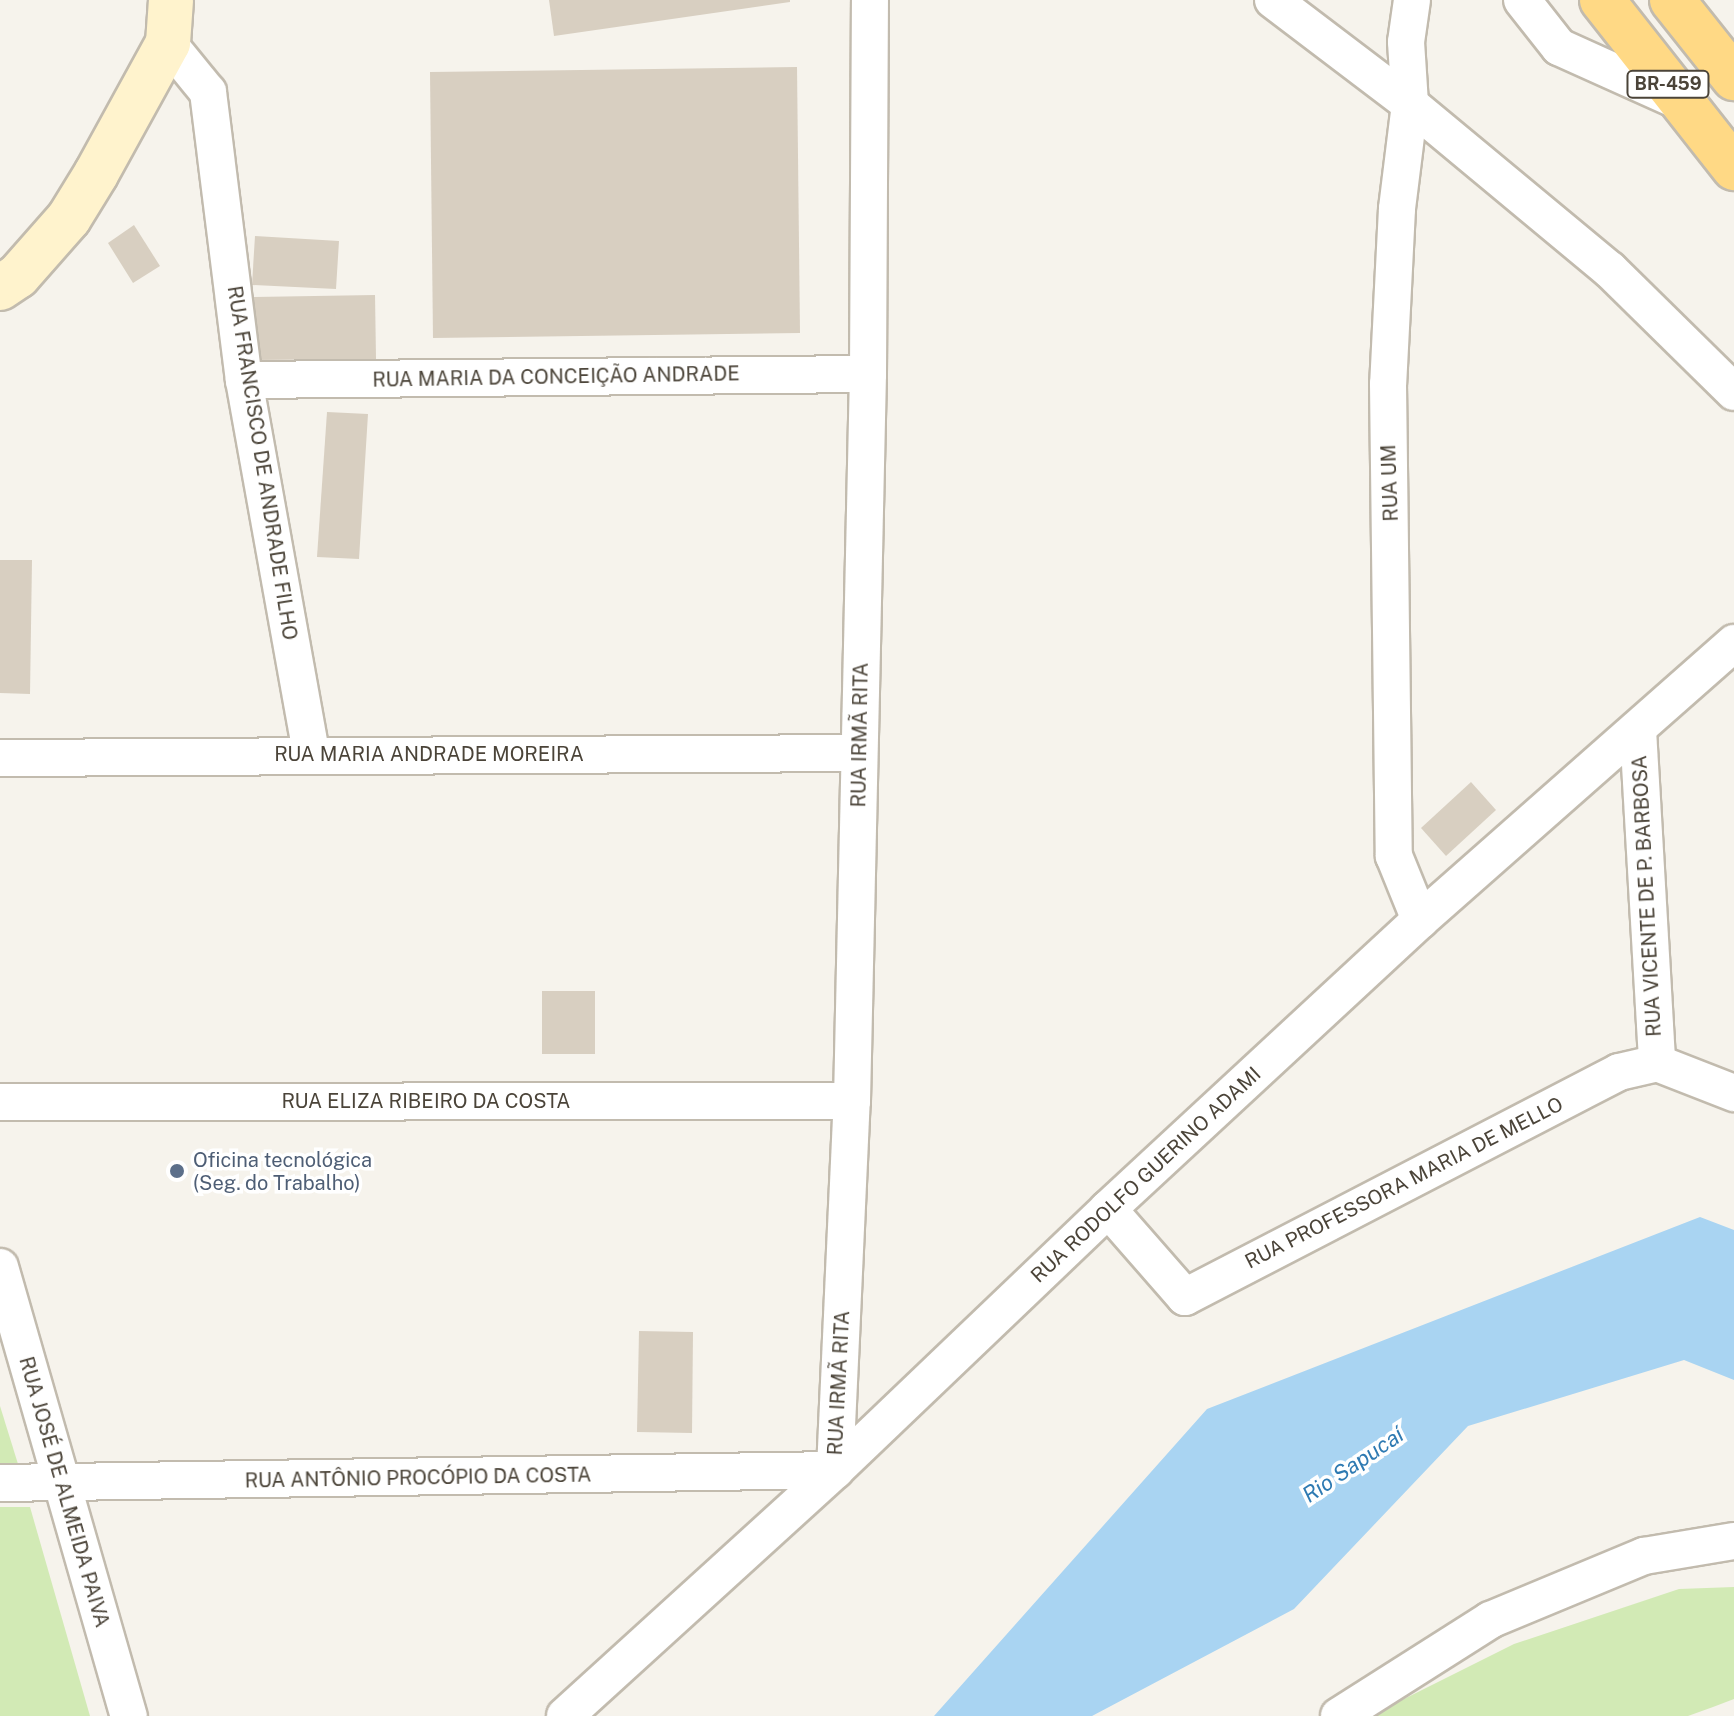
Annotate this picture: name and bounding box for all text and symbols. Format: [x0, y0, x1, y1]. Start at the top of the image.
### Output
road number: BR-459 [1626, 70, 1710, 98]
street label: RUA FRANCISCO DE ANDRADE FILHO [222, 284, 302, 642]
street label: RUA MARIA DA CONCEIÇÃO ANDRADE [372, 362, 740, 392]
street label: RUA UM [1377, 444, 1403, 522]
street label: RUA IRMÃ RITA [847, 662, 873, 808]
street label: RUA MARIA ANDRADE MOREIRA [274, 742, 584, 766]
street label: RUA VICENTE DE P. BARBOSA [1628, 754, 1666, 1038]
street label: RUA RODOLFO GUERINO ADAMI [1026, 1062, 1266, 1288]
street label: RUA ELIZA RIBEIRO DA COSTA [281, 1089, 571, 1113]
street label: RUA PROFESSORA MARIA DE MELLO [1241, 1092, 1567, 1274]
place label: Oficina tecnológica (Seg. do Trabalho) [193, 1148, 372, 1195]
marker: Oficina tecnológica (Seg. do Trabalho) [168, 1162, 186, 1180]
street label: RUA IRMÃ RITA [823, 1310, 855, 1456]
street label: RUA JOSÉ DE ALMEIDA PAIVA [14, 1354, 114, 1630]
water label: Rio Sapucaí [1297, 1422, 1409, 1508]
street label: RUA ANTÔNIO PROCÓPIO DA COSTA [244, 1463, 592, 1493]

